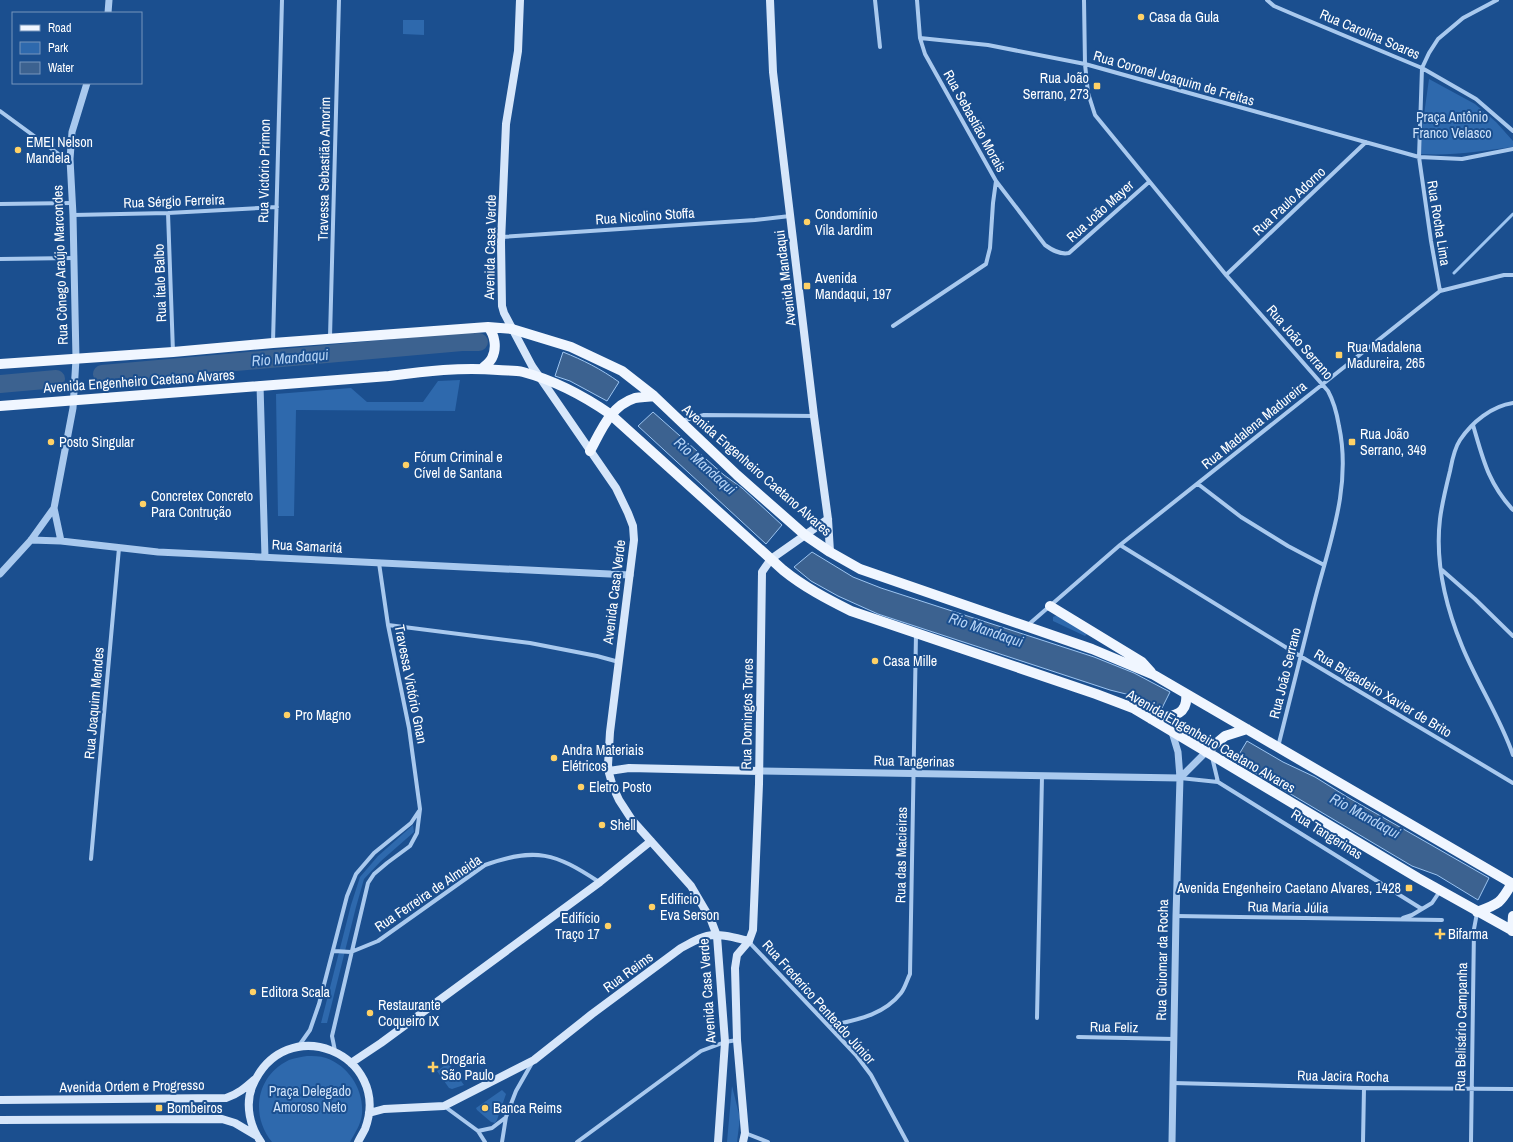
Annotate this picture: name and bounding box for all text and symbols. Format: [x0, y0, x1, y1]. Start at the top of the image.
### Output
street label: Rua Carolina Soares [1317, 5, 1423, 63]
place label: Casa da Gula [1149, 8, 1220, 26]
legend [12, 12, 142, 84]
marker: Casa da Gula [1136, 12, 1146, 22]
text: Road [48, 20, 72, 36]
text: Park [48, 40, 68, 56]
street label: Rua Coronel Joaquim de Freitas [1091, 46, 1257, 110]
text: Water [48, 60, 75, 76]
street label: Rua Sebastião Morais [939, 67, 1011, 176]
place label: Rua João Serrano, 273 [1023, 69, 1089, 103]
marker: Rua João Serrano, 273 [1092, 81, 1102, 91]
street label: Travessa Sebastião Amorim [314, 97, 334, 241]
park label: Praça Antônio Franco Velasco [1412, 108, 1492, 142]
street label: Rua Victório Primon [254, 119, 274, 223]
place label: EMEI Nelson Mandela [26, 133, 93, 167]
marker: EMEI Nelson Mandela [13, 145, 23, 155]
street label: Rua Paulo Adorno [1249, 163, 1329, 239]
street label: Rua João Mayer [1063, 176, 1137, 246]
street label: Rua Rocha Lima [1423, 179, 1455, 268]
street label: Rua Cônego Araújo Marcondes [48, 184, 72, 345]
street label: Rua Sérgio Ferreira [123, 190, 226, 212]
street label: Avenida Casa Verde [480, 194, 500, 301]
street label: Rua Nicolino Stoffa [595, 204, 696, 228]
place label: Condomínio Vila Jardim [815, 205, 878, 239]
marker: Condomínio Vila Jardim [802, 217, 812, 227]
street label: Avenida Mandaqui [770, 229, 800, 328]
street label: Rua Ítalo Balbo [150, 243, 170, 323]
place label: Avenida Mandaqui, 197 [814, 269, 892, 303]
marker: Avenida Mandaqui, 197 [802, 281, 812, 291]
street label: Rua João Serrano [1263, 301, 1337, 383]
place label: Rua Madalena Madureira, 265 [1347, 338, 1425, 372]
water label: Rio Mandaqui [251, 344, 330, 371]
marker: Rua Madalena Madureira, 265 [1334, 350, 1344, 360]
street label: Avenida Engenheiro Caetano Alvares [42, 365, 236, 397]
street label: Rua Madalena Madureira [1198, 377, 1311, 473]
street label: Avenida Engenheiro Caetano Alvares [678, 400, 836, 540]
place label: Rua João Serrano, 349 [1360, 425, 1426, 459]
water label: Rio Mandaqui [670, 432, 742, 500]
place label: Posto Singular [59, 433, 134, 451]
marker: Posto Singular [46, 437, 56, 447]
marker: Rua João Serrano, 349 [1347, 437, 1357, 447]
place label: Fórum Criminal e Cível de Santana [414, 448, 503, 482]
marker: Fórum Criminal e Cível de Santana [401, 460, 411, 470]
place label: Concretex Concreto Para Contrução [151, 487, 253, 521]
marker: Concretex Concreto Para Contrução [138, 499, 148, 509]
street label: Rua Samaritá [271, 535, 343, 557]
street label: Avenida Casa Verde [599, 539, 629, 646]
water label: Rio Mandaqui [946, 607, 1027, 652]
street label: Travessa Victório Gnan [391, 623, 431, 745]
street label: Rua João Serrano [1265, 626, 1305, 720]
street label: Rua Brigadeiro Xavier de Brito [1311, 645, 1455, 741]
street label: Rua Joaquim Mendes [80, 646, 108, 760]
place label: Casa Mille [883, 652, 937, 670]
marker: Casa Mille [870, 656, 880, 666]
street label: Rua Domingos Torres [737, 658, 757, 770]
street label: Avenida Engenheiro Caetano Alvares [1123, 685, 1299, 797]
place label: Pro Magno [295, 706, 351, 724]
marker: Pro Magno [282, 710, 292, 720]
place label: Andra Materiais Elétricos [561, 741, 644, 775]
street label: Rua Tangerinas [873, 751, 955, 771]
marker: Andra Materiais Elétricos [549, 753, 559, 763]
place label: Eletro Posto [589, 778, 652, 796]
marker: Eletro Posto [576, 782, 586, 792]
water label: Rio Mandaqui [1326, 788, 1405, 844]
street label: Rua Tangerinas [1288, 805, 1366, 863]
street label: Rua das Macieiras [891, 806, 911, 903]
place label: Shell [610, 816, 636, 834]
marker: Shell [597, 820, 607, 830]
street label: Rua Ferreira de Almeida [371, 850, 485, 935]
place label: Avenida Engenheiro Caetano Alvares, 1428 [1176, 879, 1401, 897]
marker: Avenida Engenheiro Caetano Alvares, 1428 [1404, 883, 1414, 893]
place label: Edificio Eva Serson [660, 890, 719, 924]
street label: Rua Maria Júlia [1247, 897, 1329, 917]
street label: Rua Guiomar da Rocha [1152, 899, 1172, 1021]
marker: Edificio Eva Serson [647, 902, 657, 912]
place label: Edifício Traço 17 [555, 909, 600, 943]
marker: Edifício Traço 17 [603, 921, 613, 931]
place label: Bifarma [1448, 925, 1489, 943]
marker: Bifarma [1435, 929, 1445, 939]
street label: Rua Frederico Penteado Júnior [759, 936, 880, 1068]
street label: Avenida Casa Verde [694, 938, 720, 1045]
street label: Rua Reims [599, 948, 657, 996]
street label: Rua Belisário Campanha [1451, 962, 1471, 1092]
place label: Editora Scala [261, 983, 331, 1001]
marker: Editora Scala [248, 987, 258, 997]
place label: Restaurante Coqueiro IX [378, 996, 441, 1030]
marker: Restaurante Coqueiro IX [365, 1008, 375, 1018]
street label: Rua Feliz [1090, 1018, 1139, 1036]
place label: Drogaria São Paulo [441, 1050, 494, 1084]
marker: Drogaria São Paulo [428, 1062, 438, 1072]
street label: Rua Jacira Rocha [1297, 1066, 1390, 1086]
street label: Avenida Ordem e Progresso [58, 1076, 205, 1096]
park label: Praça Delegado Amoroso Neto [269, 1082, 351, 1116]
place label: Bombeiros [167, 1099, 223, 1117]
place label: Banca Reims [493, 1099, 562, 1117]
marker: Bombeiros [154, 1103, 164, 1113]
marker: Banca Reims [480, 1103, 490, 1113]

